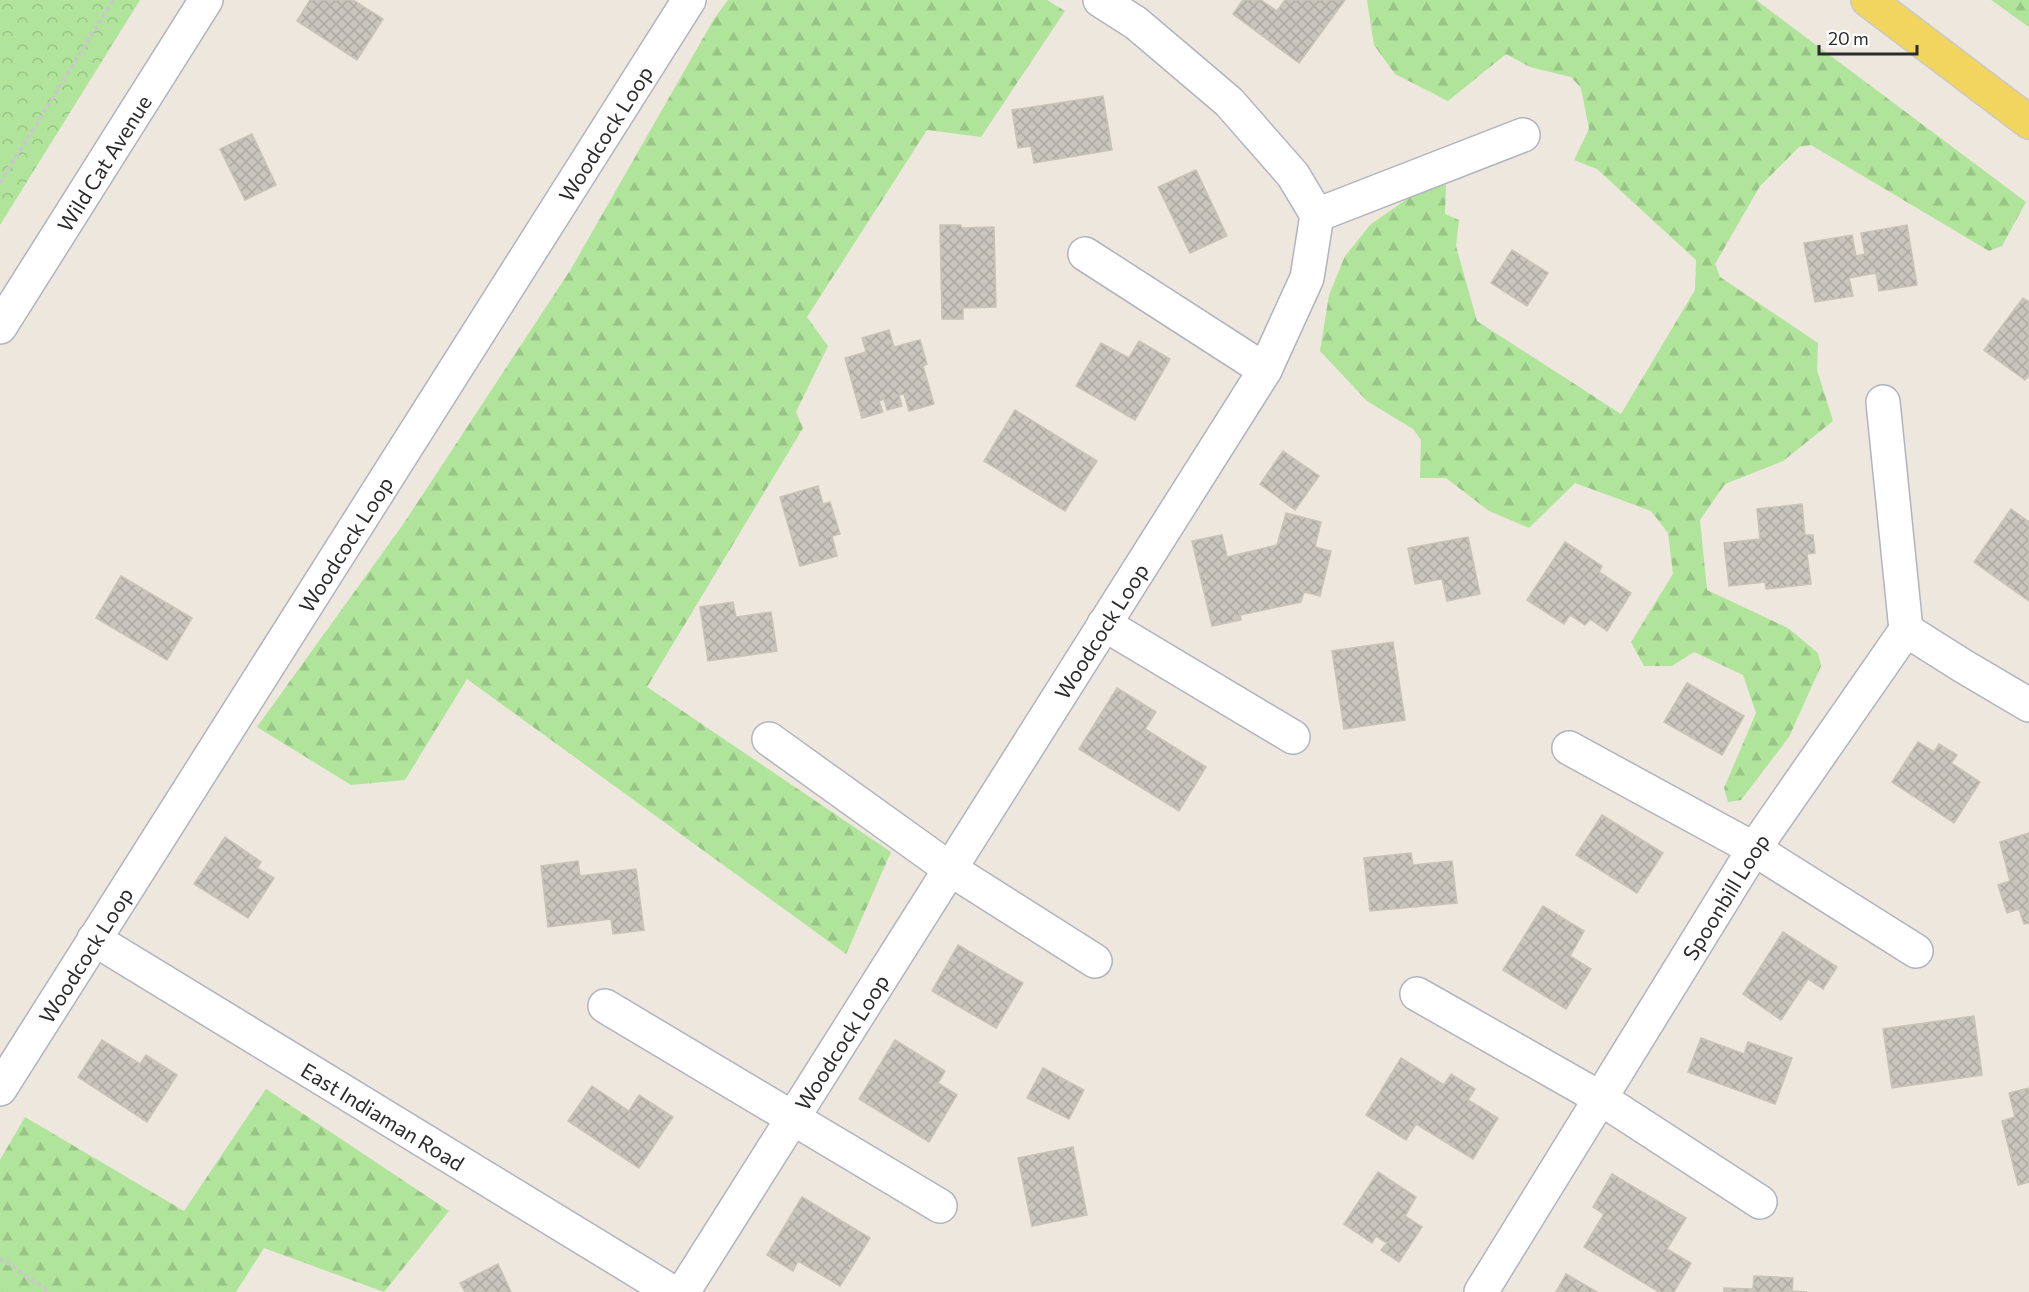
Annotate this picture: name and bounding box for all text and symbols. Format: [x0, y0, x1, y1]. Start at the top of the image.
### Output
scale bar [1819, 18, 1916, 56]
text: 20 m [1828, 27, 1869, 49]
street label: Woodcock Loop [553, 61, 657, 206]
street label: Wild Cat Avenue [51, 90, 156, 236]
street label: Woodcock Loop [293, 472, 397, 616]
street label: Woodcock Loop [1048, 558, 1153, 703]
street label: Spoonbill Loop [1677, 828, 1774, 964]
street label: Woodcock Loop [33, 882, 137, 1027]
street label: Woodcock Loop [789, 969, 893, 1114]
street label: East Indiaman Road [297, 1056, 469, 1175]

